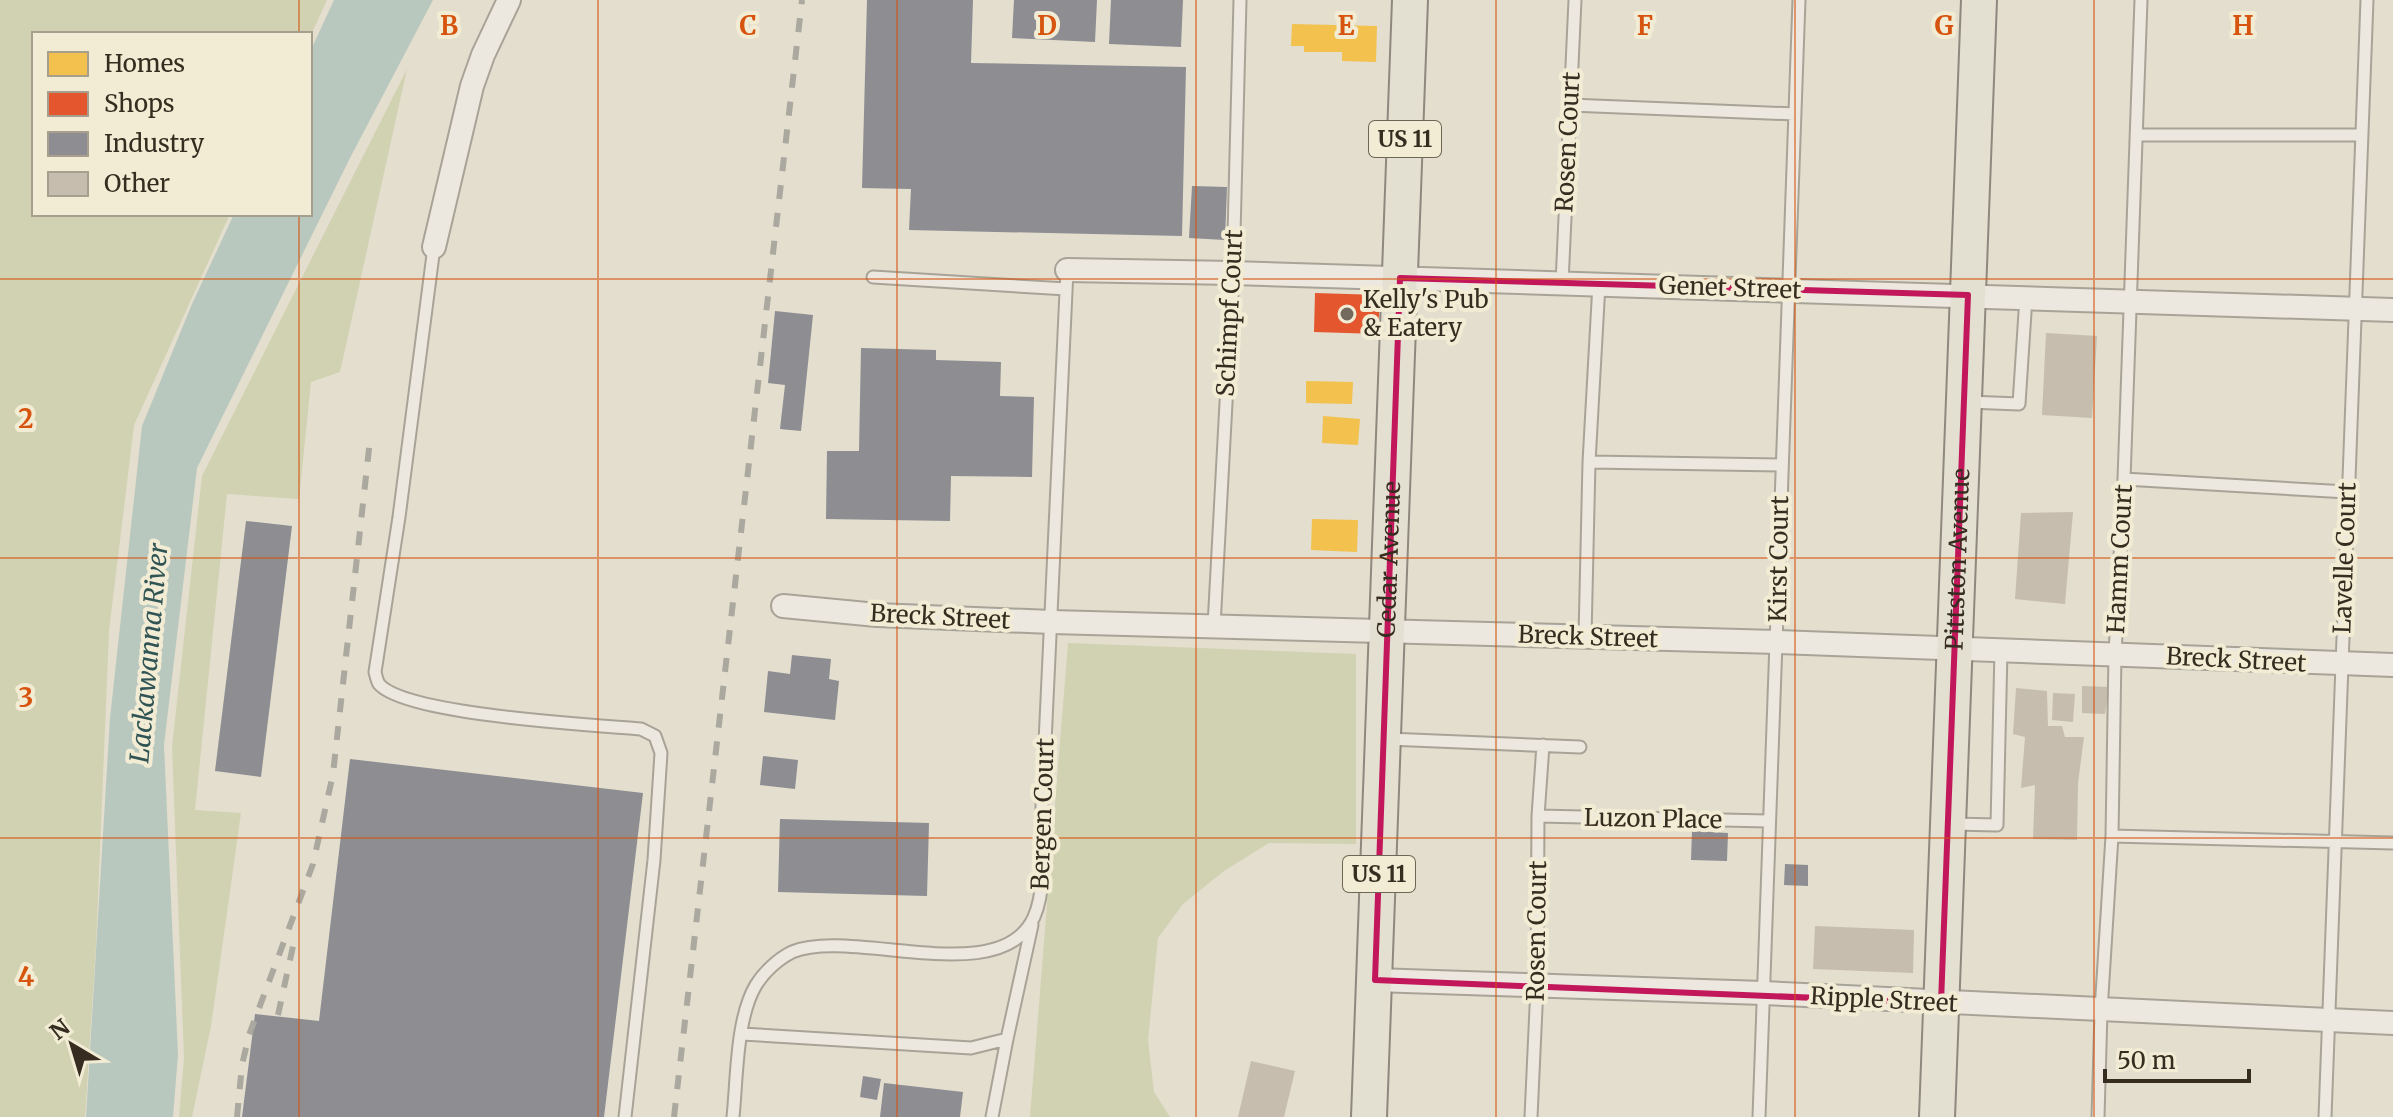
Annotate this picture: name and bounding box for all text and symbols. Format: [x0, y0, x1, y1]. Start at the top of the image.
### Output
text: B [440, 9, 458, 42]
text: C [739, 9, 757, 42]
text: D [1037, 9, 1057, 42]
text: E [1338, 9, 1355, 42]
text: F [1637, 9, 1653, 42]
text: G [1935, 9, 1954, 42]
text: H [2232, 9, 2254, 42]
legend [32, 32, 312, 216]
text: Homes [104, 48, 185, 79]
street label: Rosen Court [1548, 70, 1587, 213]
text: Shops [104, 88, 175, 119]
road number: US 11 [1369, 121, 1441, 157]
text: Industry [104, 128, 204, 159]
text: Other [104, 168, 170, 199]
street label: Schimpf Court [1210, 228, 1249, 397]
street label: Genet Street [1658, 270, 1802, 306]
place label: Kelly's Pub & Eatery [1363, 284, 1489, 343]
marker: Kelly's Pub & Eatery [1338, 305, 1356, 323]
text: 2 [18, 402, 34, 435]
street label: Pittston Avenue [1939, 468, 1976, 651]
street label: Cedar Avenue [1371, 481, 1407, 638]
street label: Lavelle Court [2326, 481, 2363, 634]
street label: Hamm Court [2100, 483, 2139, 635]
street label: Kirst Court [1762, 495, 1795, 623]
water label: Lackawanna River [122, 541, 175, 764]
street label: Breck Street [869, 597, 1012, 636]
street label: Breck Street [1517, 619, 1659, 654]
street label: Breck Street [2165, 640, 2308, 679]
text: 3 [19, 681, 33, 714]
street label: Bergen Court [1024, 737, 1061, 891]
street label: Luzon Place [1584, 802, 1722, 835]
road number: US 11 [1343, 856, 1415, 892]
street label: Rosen Court [1520, 860, 1553, 1002]
text: 4 [18, 960, 35, 993]
street label: Ripple Street [1809, 980, 1959, 1019]
north arrow [32, 1005, 112, 1085]
text: N [44, 1012, 76, 1046]
scale bar [2105, 1033, 2249, 1083]
text: 50 m [2117, 1045, 2176, 1076]

